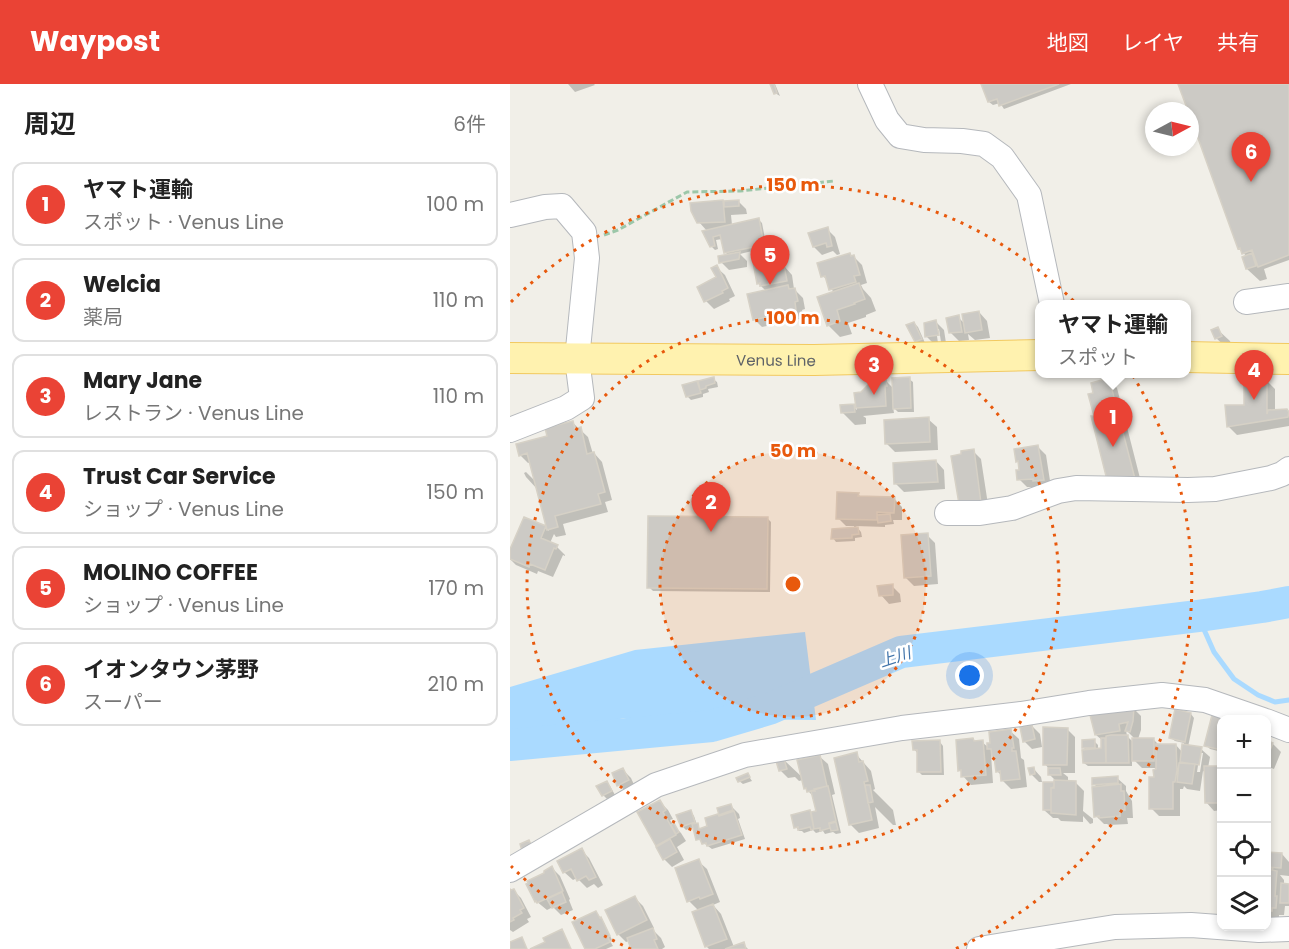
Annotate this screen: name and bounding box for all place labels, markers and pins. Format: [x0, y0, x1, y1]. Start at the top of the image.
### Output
pin: 6 [1232, 132, 1270, 182]
pin: 5 [750, 236, 790, 285]
pin: 3 [854, 346, 894, 395]
pin: 4 [1234, 350, 1274, 400]
pin: 1 [1094, 398, 1132, 447]
pin: 2 [692, 482, 730, 532]
centre of rings [783, 574, 803, 594]

